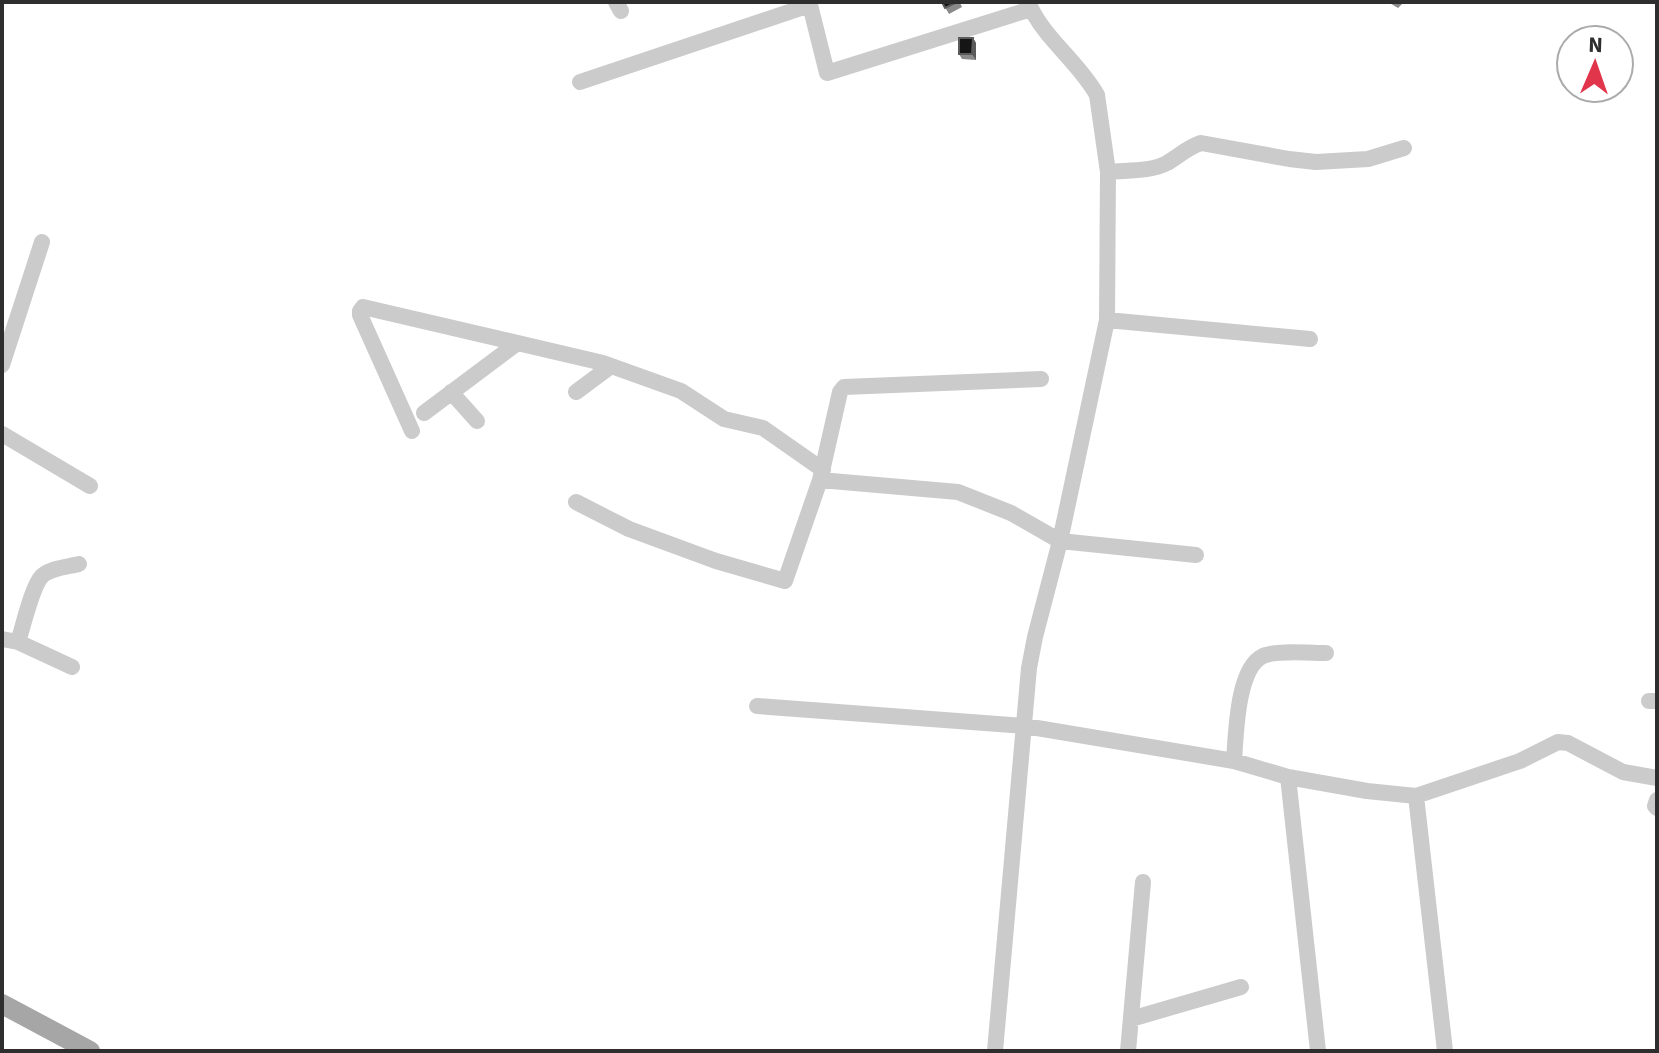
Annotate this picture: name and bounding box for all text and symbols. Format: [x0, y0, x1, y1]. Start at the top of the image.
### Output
north arrow [1555, 24, 1635, 104]
text: N [1588, 29, 1604, 61]

